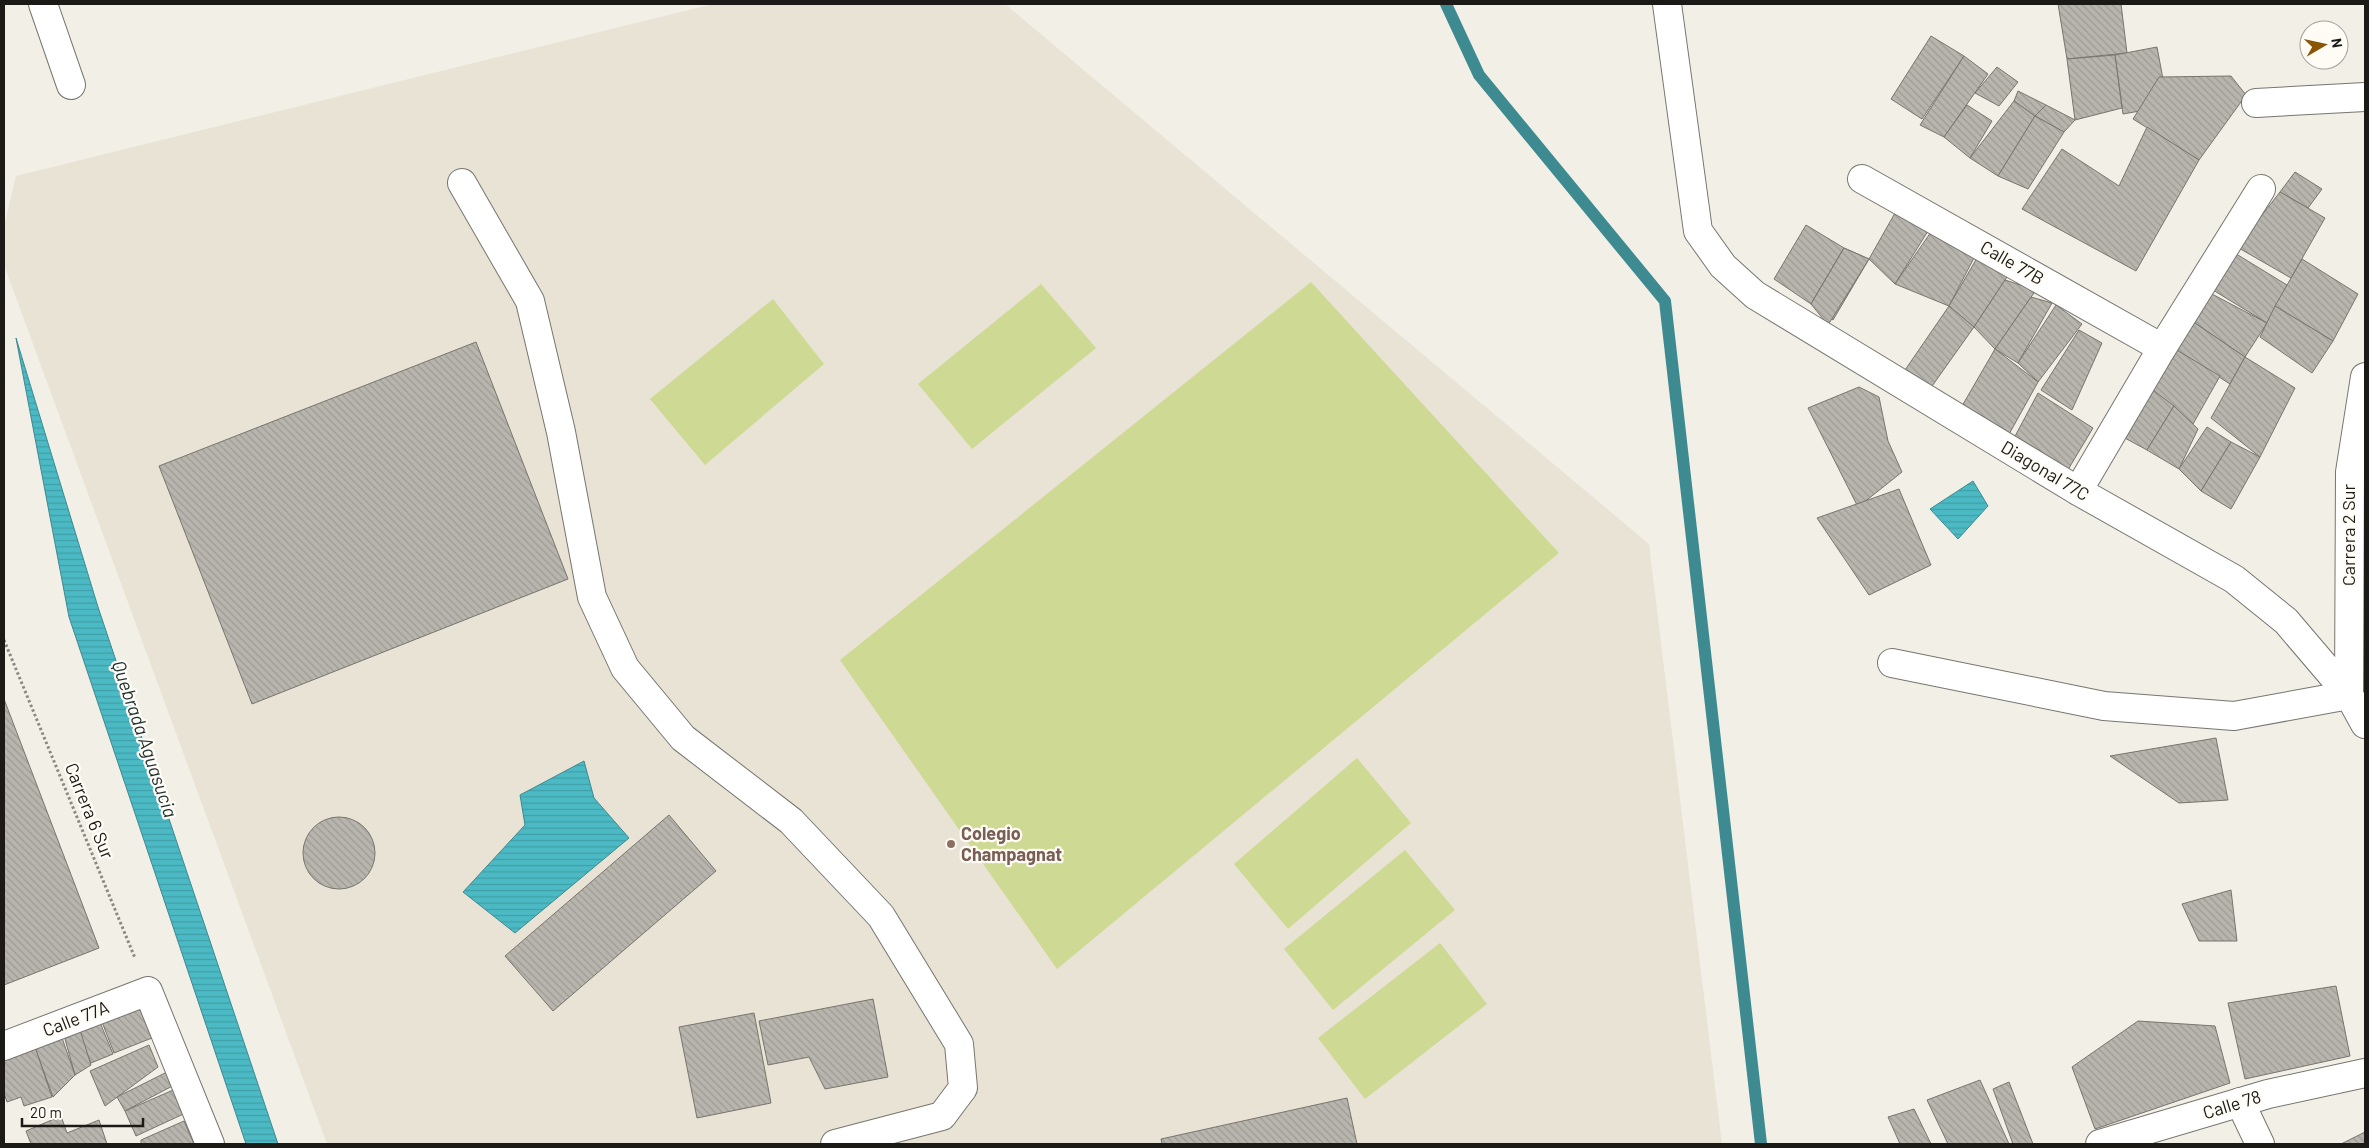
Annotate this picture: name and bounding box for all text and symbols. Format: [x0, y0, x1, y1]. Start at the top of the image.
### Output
north arrow [2299, 20, 2349, 70]
text: N [2328, 37, 2346, 49]
street label: Calle 77B [1977, 235, 2048, 289]
street label: Diagonal 77C [1997, 435, 2094, 505]
street label: Carrera 2 Sur [2337, 484, 2359, 586]
water label: Quebrada Aguasucia [108, 657, 183, 820]
street label: Carrera 6 Sur [61, 759, 119, 862]
place label: Colegio Champagnat [961, 822, 1062, 865]
marker: Colegio Champagnat [945, 838, 957, 850]
street label: Calle 77A [39, 995, 112, 1041]
street label: Calle 78 [2200, 1085, 2263, 1123]
scale bar [22, 1096, 144, 1128]
text: 20 m [30, 1103, 62, 1121]

